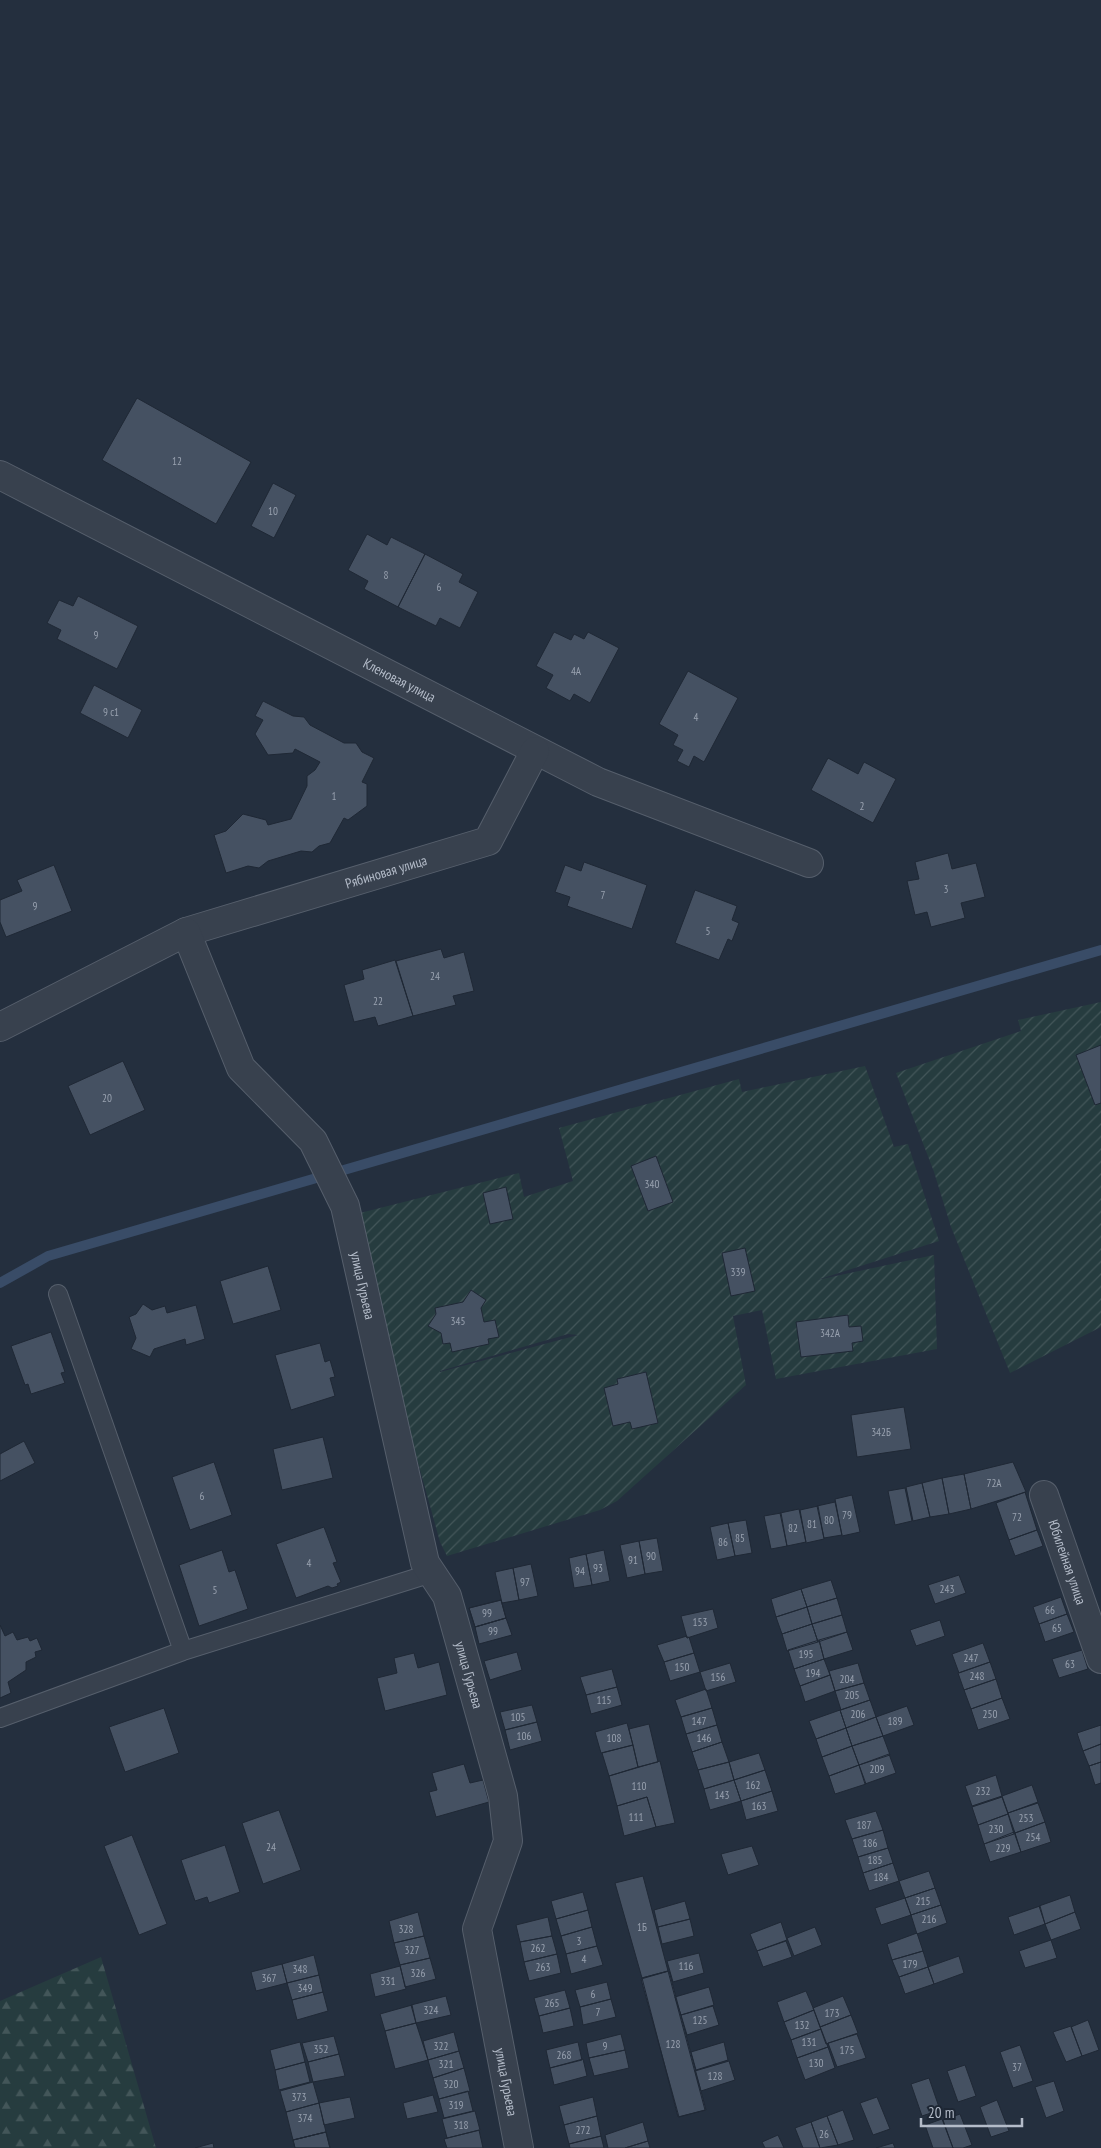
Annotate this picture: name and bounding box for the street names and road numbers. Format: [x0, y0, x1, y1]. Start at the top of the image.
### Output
street label: Кленовая улица [360, 654, 439, 706]
street label: Рябиновая улица [343, 851, 429, 893]
street label: улица Гурьева [346, 1250, 379, 1321]
street label: Юбилейная улица [1044, 1517, 1090, 1607]
street label: улица Гурьева [451, 1639, 487, 1711]
street label: улица Гурьева [491, 2046, 522, 2118]

